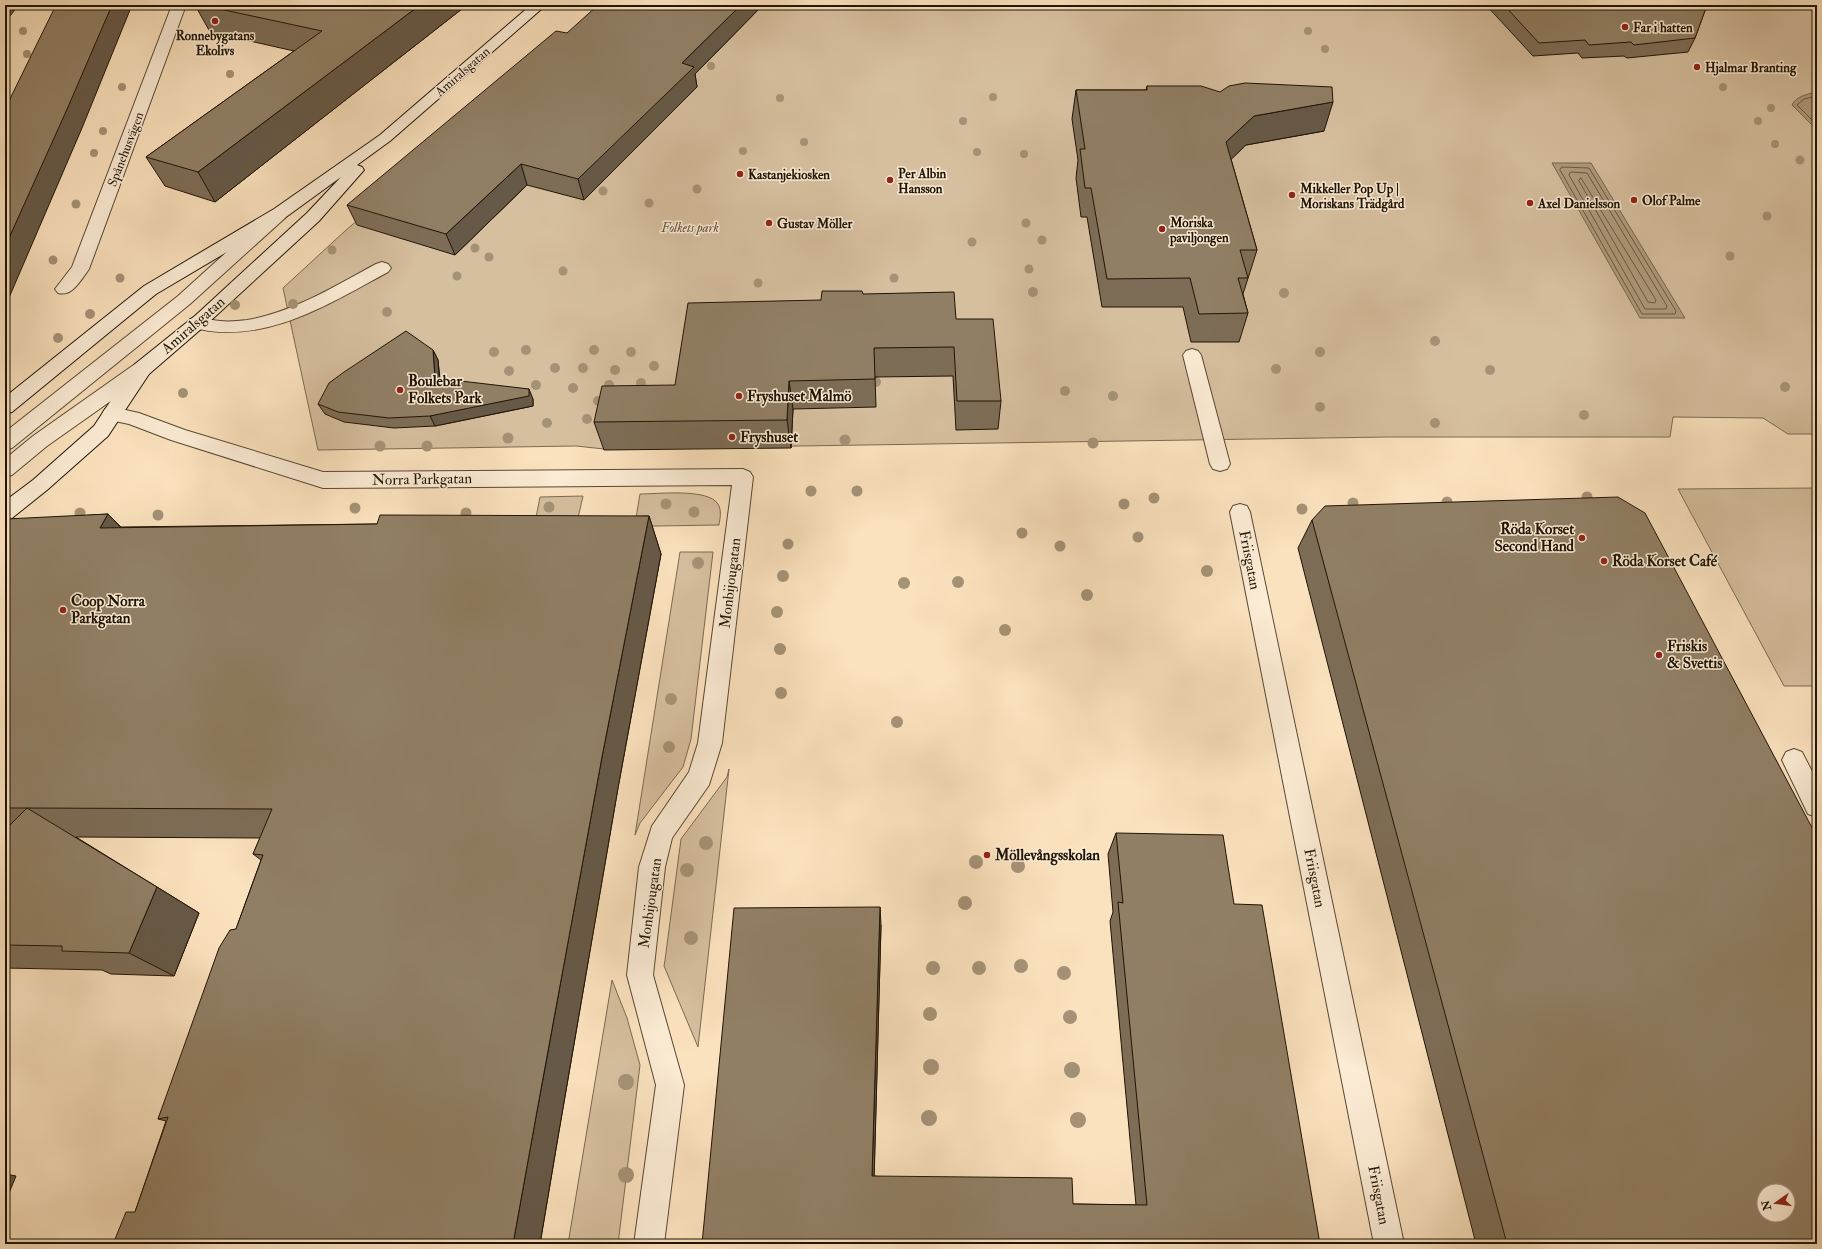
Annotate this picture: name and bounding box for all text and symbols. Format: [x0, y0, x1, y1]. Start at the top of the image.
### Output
marker: Ronnebygatans Ekolivs [210, 16, 220, 26]
place label: Far i hatten [1633, 20, 1693, 36]
marker: Far i hatten [1620, 22, 1630, 32]
place label: Ronnebygatans Ekolivs [176, 28, 255, 59]
street label: Amiralsgatan [431, 43, 494, 101]
place label: Hjalmar Branting [1705, 60, 1797, 77]
marker: Hjalmar Branting [1692, 62, 1702, 72]
street label: Spånehusvägen [104, 110, 149, 189]
place label: Per Albin Hansson [898, 166, 947, 197]
place label: Kastanjekiosken [748, 167, 830, 183]
marker: Kastanjekiosken [735, 169, 745, 179]
marker: Per Albin Hansson [885, 175, 895, 185]
place label: Mikkeller Pop Up | Moriskans Trädgård [1299, 181, 1405, 213]
marker: Mikkeller Pop Up | Moriskans Trädgård [1287, 190, 1297, 200]
place label: Olof Palme [1642, 193, 1701, 209]
marker: Olof Palme [1629, 195, 1639, 205]
place label: Axel Danielsson [1537, 196, 1620, 212]
marker: Axel Danielsson [1525, 198, 1535, 208]
place label: Moriska paviljongen [1169, 215, 1229, 247]
place label: Gustav Möller [777, 216, 853, 232]
marker: Gustav Möller [764, 218, 774, 228]
park label: Folkets park [660, 220, 719, 236]
marker: Moriska paviljongen [1157, 224, 1167, 234]
street label: Amiralsgatan [157, 292, 229, 359]
place label: Boulebar Folkets Park [408, 372, 483, 408]
marker: Boulebar Folkets Park [395, 385, 405, 395]
place label: Fryshuset Malmö [747, 387, 852, 407]
marker: Fryshuset Malmö [734, 391, 744, 401]
place label: Fryshuset [740, 428, 798, 448]
marker: Fryshuset [727, 432, 737, 442]
street label: Norra Parkgatan [372, 469, 473, 490]
place label: Röda Korset Second Hand [1494, 520, 1575, 556]
street label: Friisgatan [1234, 529, 1265, 592]
marker: Röda Korset Second Hand [1577, 533, 1587, 543]
street label: Monbijougatan [716, 536, 746, 629]
place label: Röda Korset Café [1612, 552, 1718, 571]
marker: Röda Korset Café [1599, 556, 1609, 566]
place label: Coop Norra Parkgatan [71, 592, 146, 629]
marker: Coop Norra Parkgatan [58, 605, 68, 615]
place label: Friskis & Svettis [1667, 637, 1722, 673]
marker: Friskis & Svettis [1654, 650, 1664, 660]
place label: Möllevångsskolan [994, 846, 1100, 866]
street label: Friisgatan [1299, 847, 1330, 910]
marker: Möllevångsskolan [982, 850, 992, 860]
street label: Monbijougatan [635, 856, 666, 950]
street label: Friisgatan [1363, 1164, 1394, 1227]
north arrow [1756, 1183, 1796, 1223]
text: N [1759, 1198, 1775, 1213]

